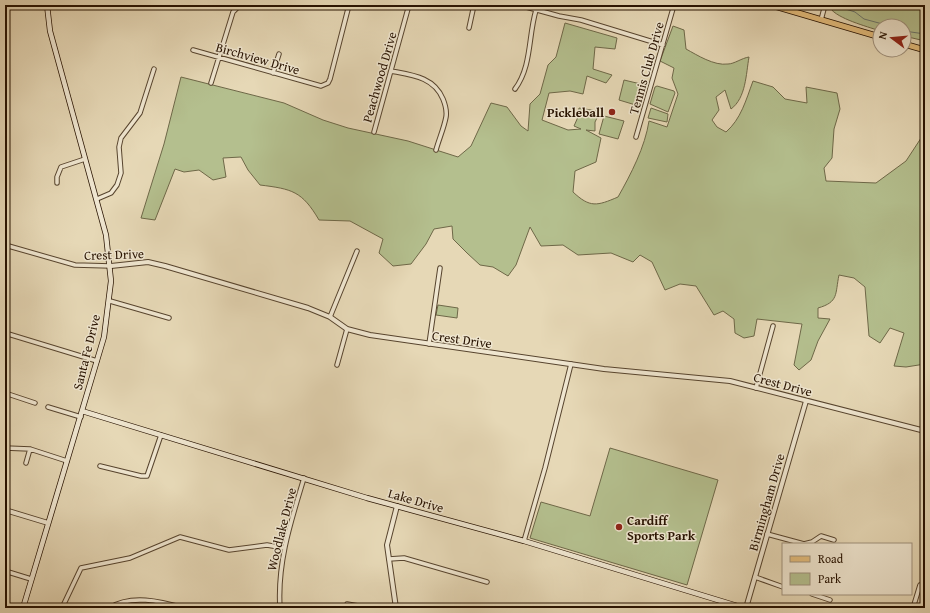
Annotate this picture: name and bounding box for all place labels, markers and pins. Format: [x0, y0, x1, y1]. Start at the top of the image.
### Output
place label: Pickleball [547, 103, 604, 122]
marker: Pickleball [607, 107, 617, 117]
place label: Cardiff Sports Park [627, 511, 696, 545]
marker: Cardiff Sports Park [614, 522, 624, 532]

